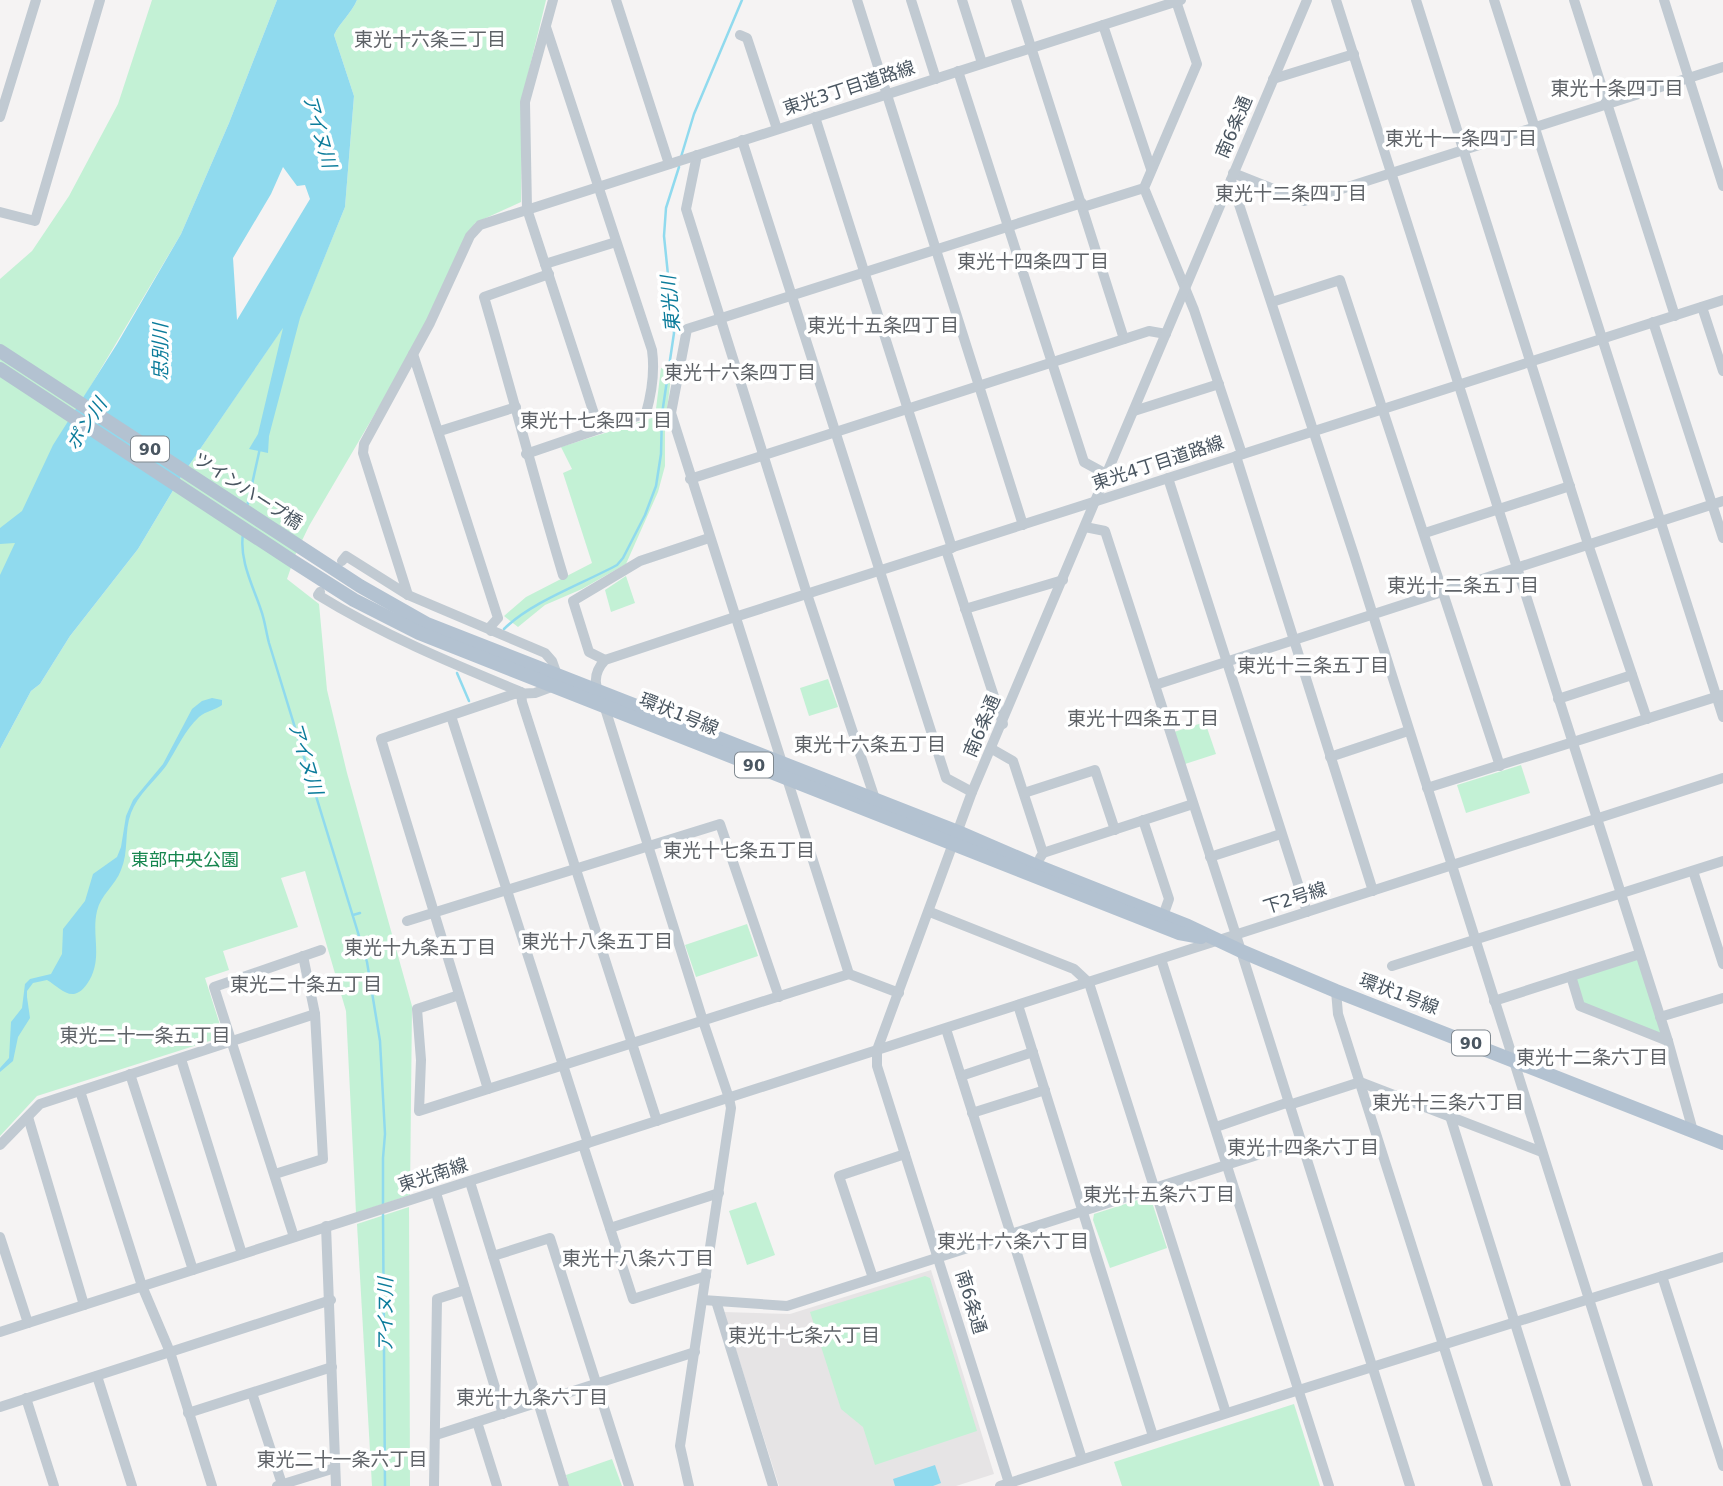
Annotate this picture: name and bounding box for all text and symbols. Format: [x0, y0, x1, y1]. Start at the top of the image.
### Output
district label: 東光十六条三丁目 [354, 28, 506, 50]
street label: 東光3丁目道路線 [780, 56, 917, 119]
district label: 東光十条四丁目 [1550, 77, 1684, 99]
water label: アイヌ川 [299, 92, 341, 172]
street label: 南6条通 [1211, 93, 1256, 161]
district label: 東光十一条四丁目 [1385, 127, 1537, 149]
district label: 東光十二条四丁目 [1215, 182, 1367, 204]
district label: 東光十四条四丁目 [957, 250, 1109, 272]
water label: 東光川 [656, 273, 683, 333]
district label: 東光十五条四丁目 [807, 314, 959, 336]
water label: 忠別川 [149, 322, 171, 381]
district label: 東光十六条四丁目 [664, 361, 816, 383]
water label: ポン川 [61, 392, 112, 454]
district label: 東光十七条四丁目 [520, 409, 672, 431]
street label: 東光4丁目道路線 [1089, 431, 1226, 494]
road number: 90 [131, 436, 169, 462]
street label: ツインハープ橋 [190, 448, 306, 533]
district label: 東光十二条五丁目 [1387, 574, 1539, 596]
district label: 東光十三条五丁目 [1237, 654, 1389, 676]
street label: 環状1号線 [637, 688, 722, 739]
street label: 南6条通 [959, 692, 1004, 760]
district label: 東光十四条五丁目 [1067, 707, 1219, 729]
water label: アイヌ川 [285, 719, 328, 799]
district label: 東光十六条五丁目 [794, 733, 946, 755]
road number: 90 [735, 752, 773, 778]
district label: 東光十七条五丁目 [663, 839, 815, 861]
park label: 東部中央公園 [131, 849, 239, 870]
street label: 下2号線 [1260, 877, 1329, 918]
district label: 東光十八条五丁目 [521, 930, 673, 952]
district label: 東光十九条五丁目 [344, 936, 496, 958]
street label: 環状1号線 [1356, 969, 1442, 1018]
district label: 東光二十条五丁目 [230, 973, 382, 995]
district label: 東光二十一条五丁目 [59, 1024, 231, 1046]
road number: 90 [1452, 1030, 1490, 1056]
district label: 東光十二条六丁目 [1516, 1046, 1668, 1068]
district label: 東光十三条六丁目 [1372, 1091, 1524, 1113]
district label: 東光十四条六丁目 [1227, 1136, 1379, 1158]
street label: 東光南線 [395, 1153, 470, 1196]
district label: 東光十五条六丁目 [1083, 1183, 1235, 1205]
district label: 東光十六条六丁目 [937, 1230, 1089, 1252]
district label: 東光十八条六丁目 [562, 1247, 714, 1269]
street label: 南6条通 [952, 1267, 991, 1336]
water label: アイヌ川 [374, 1275, 396, 1353]
district label: 東光十七条六丁目 [728, 1324, 880, 1346]
district label: 東光十九条六丁目 [456, 1386, 608, 1408]
district label: 東光二十一条六丁目 [256, 1448, 428, 1470]

